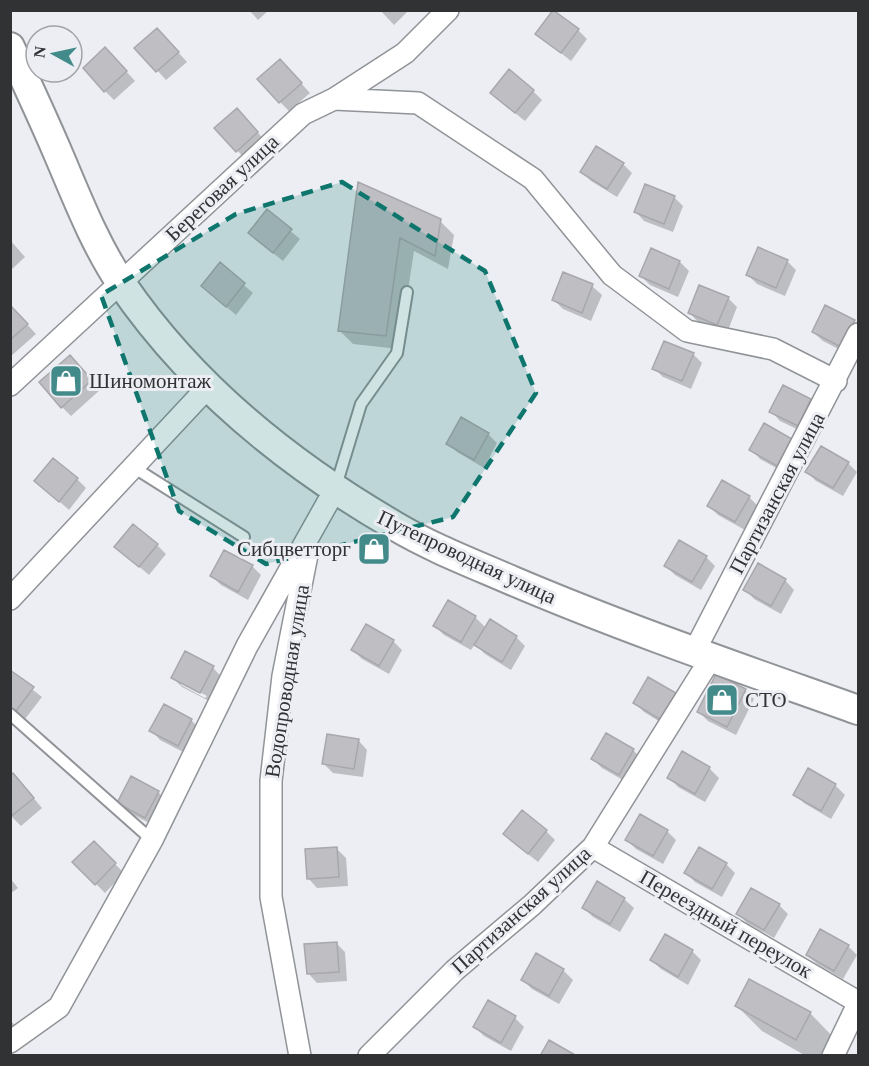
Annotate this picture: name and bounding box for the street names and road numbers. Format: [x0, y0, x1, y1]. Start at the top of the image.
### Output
street label: Береговая улица [161, 129, 284, 246]
street label: Партизанская улица [724, 408, 830, 578]
street label: Путепроводная улица [374, 505, 561, 609]
street label: Водопроводная улица [260, 582, 314, 779]
street label: Партизанская улица [446, 841, 596, 979]
street label: Переездный переулок [636, 865, 817, 984]

